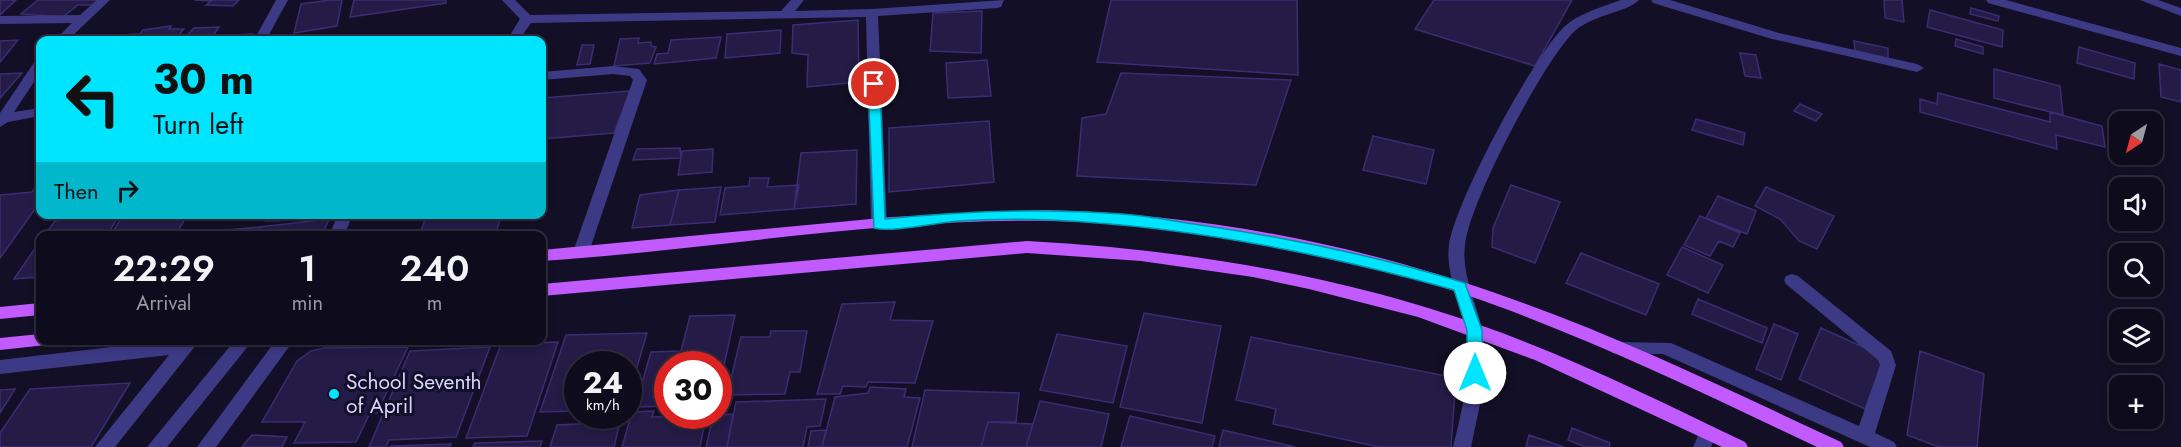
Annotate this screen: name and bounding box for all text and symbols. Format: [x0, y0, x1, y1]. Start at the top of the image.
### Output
text: 30 m [153, 49, 254, 110]
pin [848, 58, 899, 109]
icon: left [54, 60, 132, 138]
icon: arrive [857, 67, 890, 100]
text: Turn left [153, 105, 243, 144]
north arrow [2109, 111, 2163, 165]
map controls [2109, 111, 2163, 429]
icon: right [111, 174, 144, 207]
text: Then [54, 175, 99, 207]
button: sound [2109, 177, 2163, 231]
text: 22:29 [113, 242, 215, 294]
text: 1 [299, 242, 316, 294]
text: 240 [400, 242, 469, 294]
button: search [2109, 243, 2163, 297]
text: Arrival [136, 289, 191, 318]
text: min [292, 289, 323, 318]
text: m [427, 289, 442, 318]
button: layers [2109, 309, 2163, 363]
position arrow [1443, 341, 1507, 405]
speed limit sign: 30 [654, 351, 732, 429]
text: 24 [583, 361, 623, 404]
place label: School Seventh of April [346, 367, 481, 421]
button: + [2109, 375, 2163, 429]
marker: School Seventh of April [327, 387, 341, 401]
text: km/h [586, 394, 620, 416]

